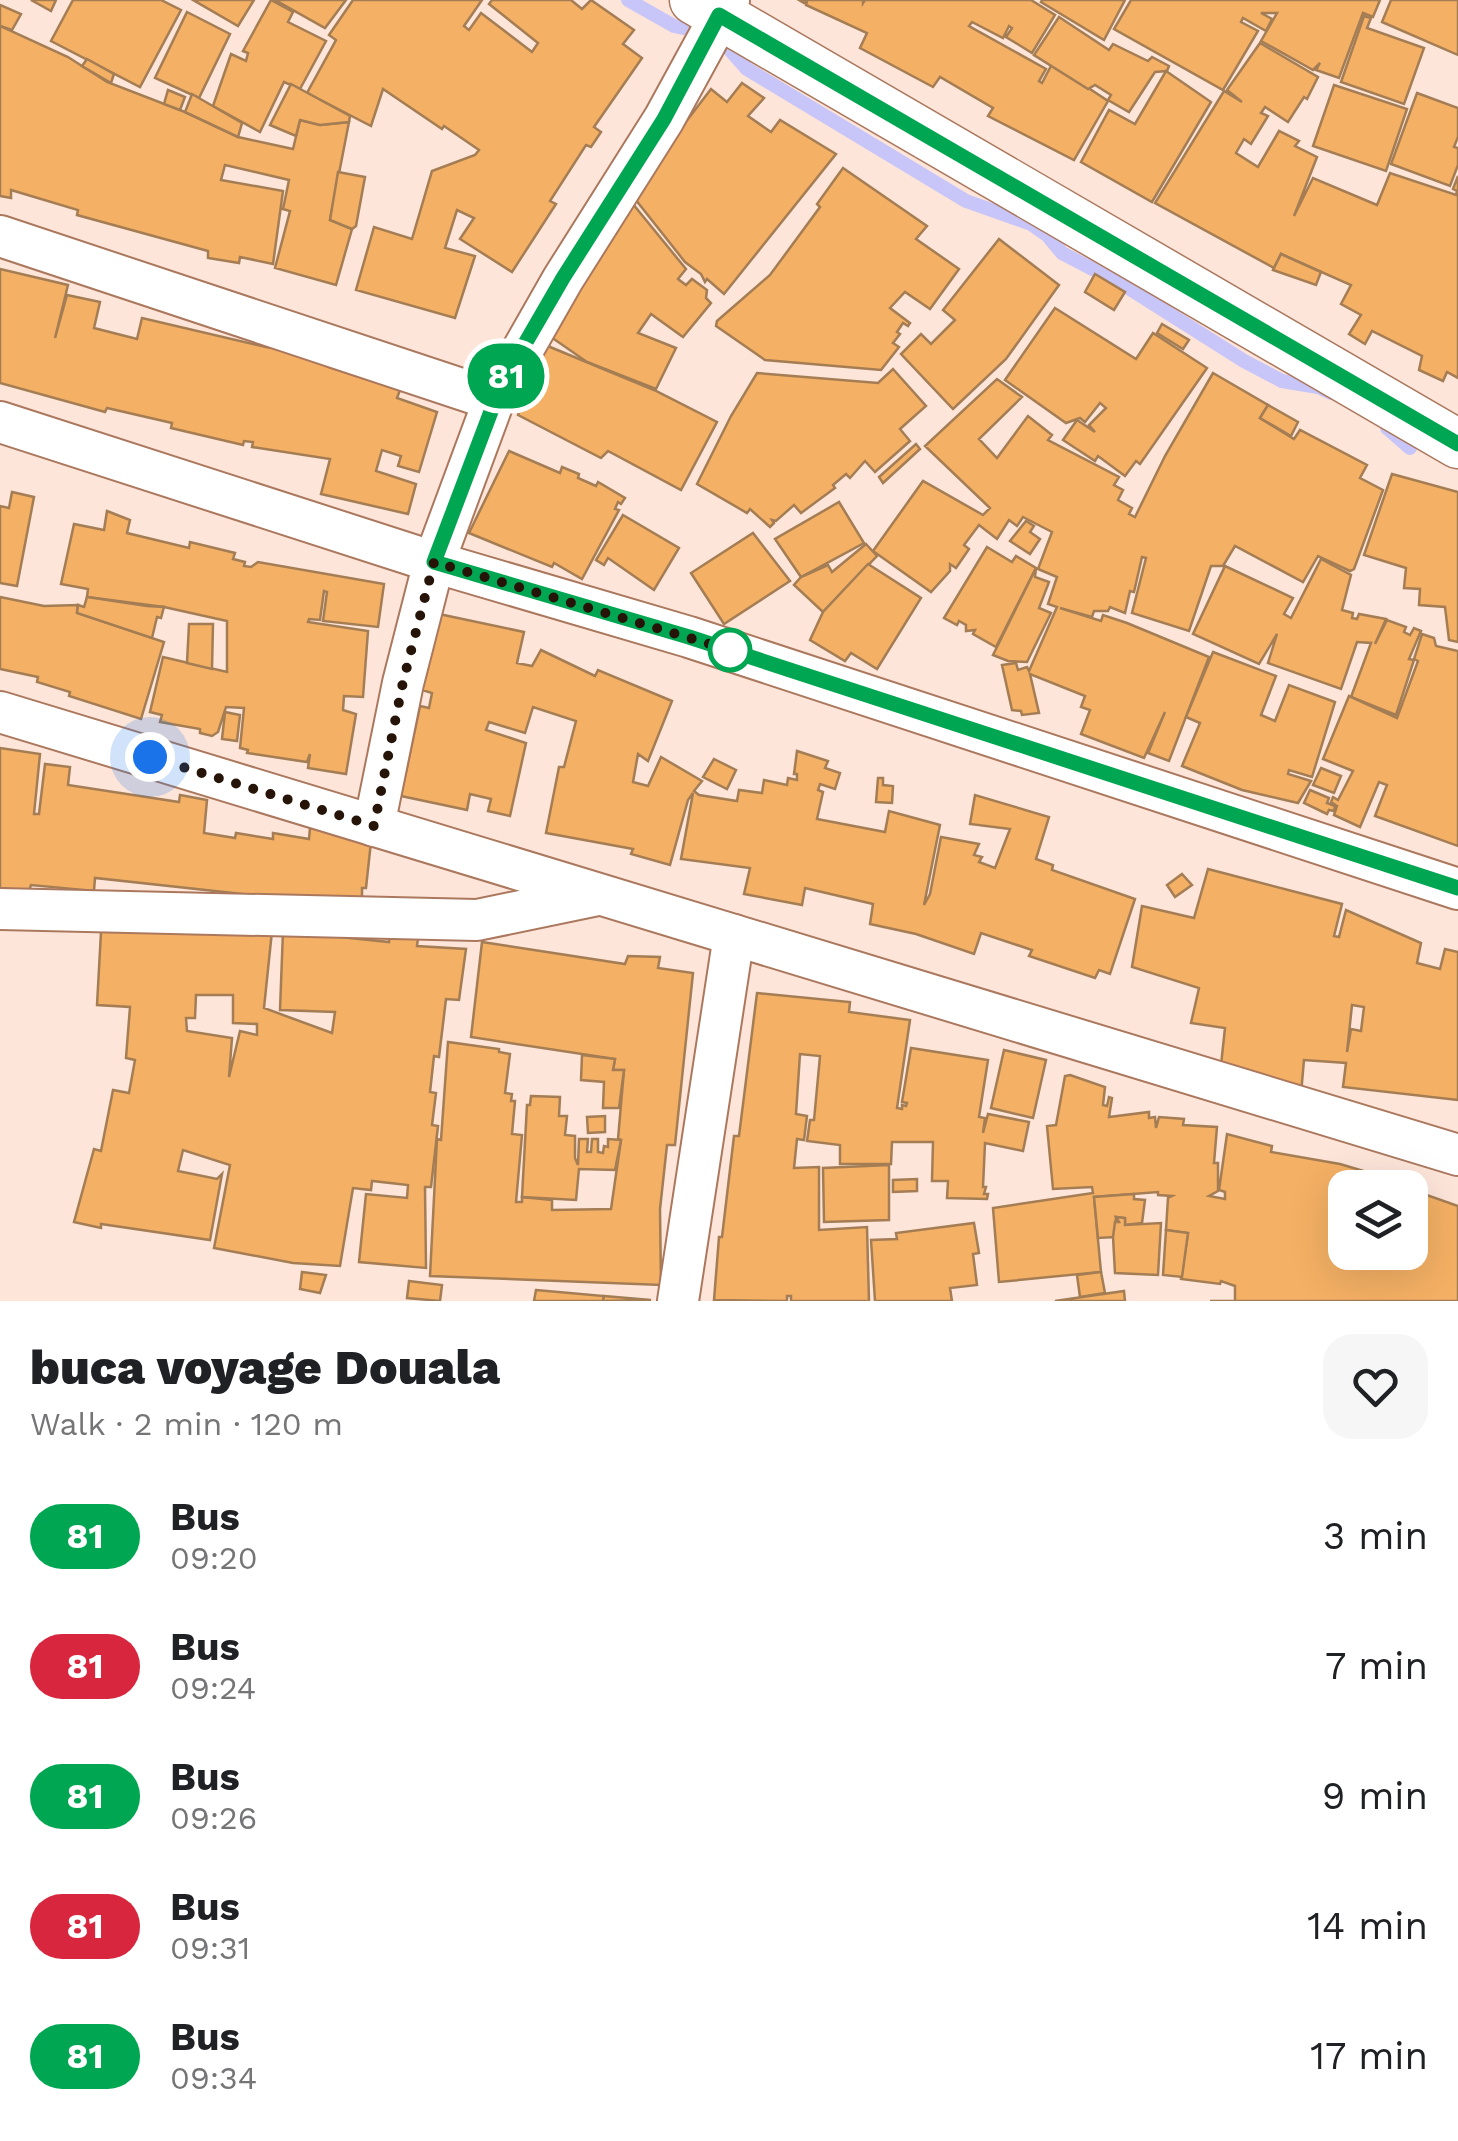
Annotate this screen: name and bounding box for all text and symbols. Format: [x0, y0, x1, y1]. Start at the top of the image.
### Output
line badge: 81 [461, 344, 551, 408]
text: 81 [487, 355, 525, 397]
unlabelled marker [709, 629, 751, 671]
your location [125, 732, 175, 782]
map controls [1328, 1170, 1428, 1270]
button: layers [1328, 1170, 1428, 1270]
button: heart [1323, 1334, 1428, 1439]
text: buca voyage Douala [30, 1339, 500, 1396]
text: Walk · 2 min · 120 m [30, 1405, 343, 1443]
text: Bus [170, 1495, 240, 1539]
text: 3 min [1323, 1514, 1428, 1558]
text: 81 [66, 1515, 104, 1557]
text: 09:20 [170, 1539, 258, 1577]
text: Bus [170, 1625, 240, 1669]
text: 7 min [1325, 1644, 1428, 1688]
text: 81 [66, 1645, 104, 1687]
text: 09:24 [170, 1669, 256, 1707]
text: Bus [170, 1755, 240, 1799]
text: 9 min [1322, 1774, 1428, 1818]
text: 81 [66, 1775, 104, 1817]
text: 09:26 [170, 1799, 257, 1837]
text: Bus [170, 1885, 240, 1929]
text: 14 min [1307, 1904, 1428, 1948]
text: 81 [66, 1905, 104, 1947]
text: 09:31 [170, 1929, 250, 1967]
text: Bus [170, 2015, 240, 2059]
text: 17 min [1310, 2034, 1428, 2078]
text: 81 [66, 2035, 104, 2077]
text: 09:34 [170, 2059, 257, 2097]

